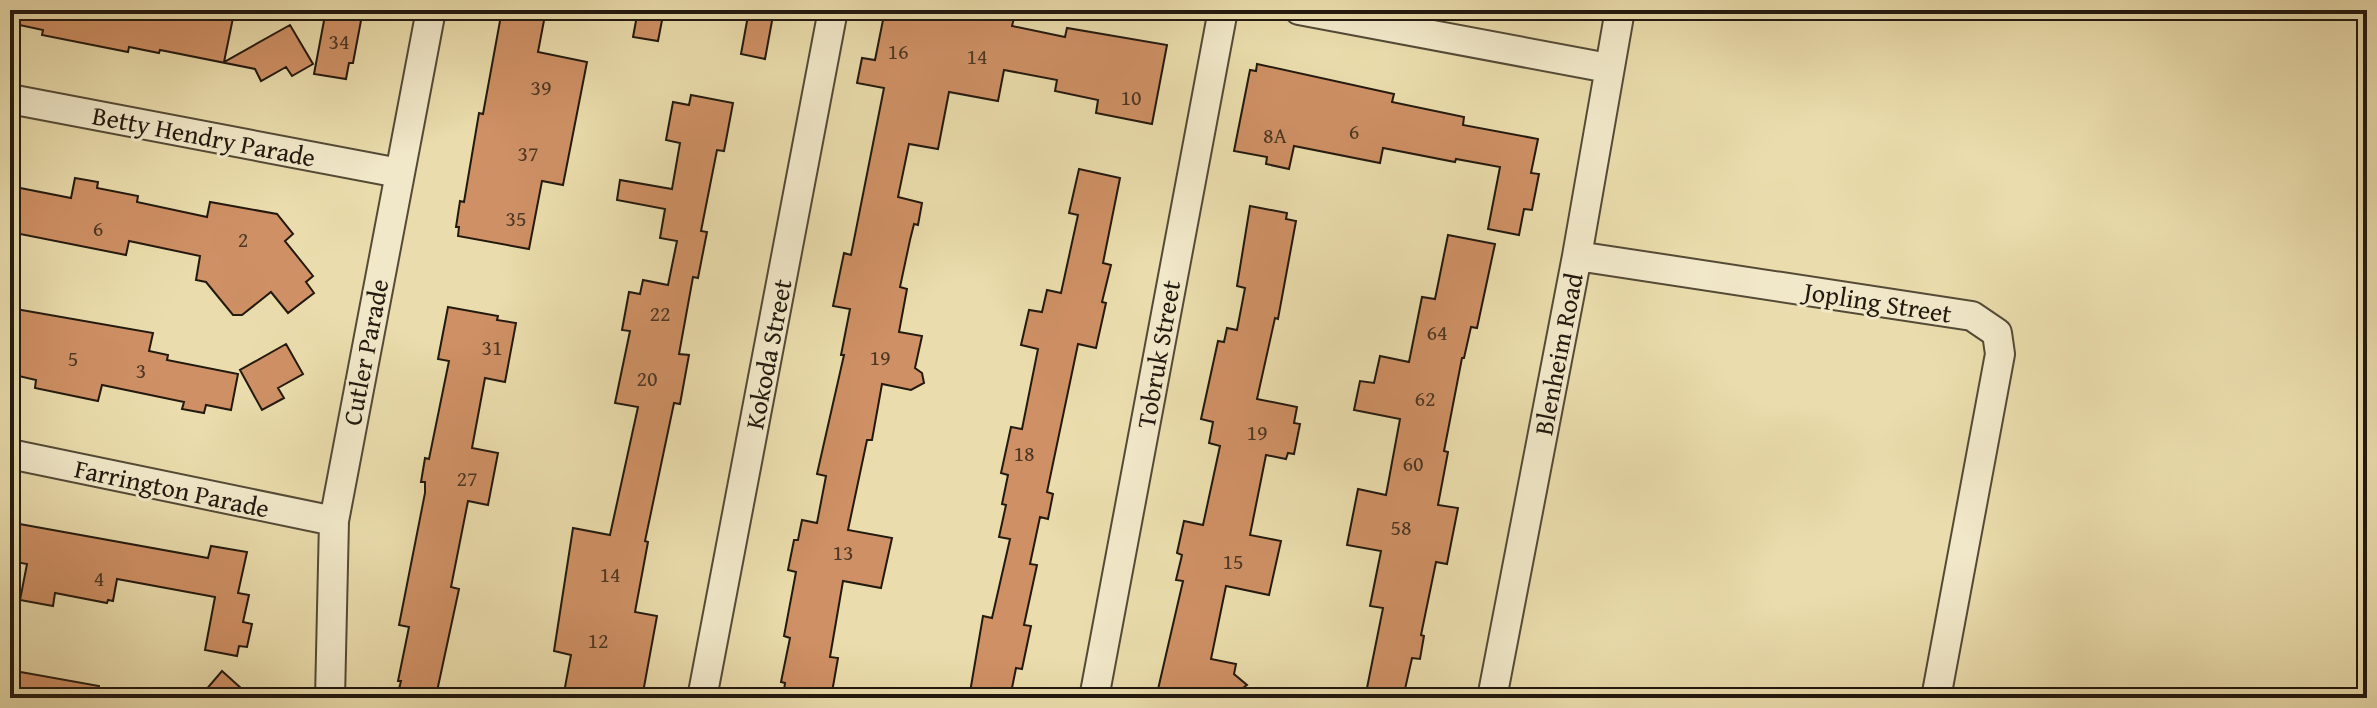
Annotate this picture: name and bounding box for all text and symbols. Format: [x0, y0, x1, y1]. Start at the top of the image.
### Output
house number: 34 [328, 25, 350, 57]
house number: 16 [887, 35, 909, 67]
house number: 14 [966, 40, 988, 72]
house number: 39 [530, 71, 552, 103]
house number: 10 [1120, 81, 1142, 113]
street label: Betty Hendry Parade [89, 95, 319, 177]
house number: 6 [1349, 115, 1359, 147]
house number: 8A [1263, 119, 1288, 151]
house number: 37 [517, 137, 539, 169]
house number: 35 [505, 202, 527, 234]
house number: 6 [93, 212, 103, 244]
house number: 2 [238, 223, 248, 255]
street label: Blenheim Road [1523, 270, 1593, 438]
street label: Jopling Street [1798, 271, 1955, 333]
street label: Cutler Parade [332, 275, 398, 429]
street label: Kokoda Street [734, 276, 802, 432]
street label: Tobruk Street [1126, 277, 1190, 431]
house number: 22 [649, 297, 671, 329]
house number: 64 [1426, 316, 1448, 348]
house number: 31 [481, 331, 503, 363]
house number: 19 [869, 341, 891, 373]
house number: 5 [68, 342, 78, 374]
house number: 3 [136, 354, 146, 386]
house number: 20 [636, 362, 658, 394]
house number: 62 [1414, 382, 1436, 414]
house number: 19 [1246, 416, 1268, 448]
house number: 18 [1013, 437, 1035, 469]
house number: 60 [1402, 447, 1424, 479]
street label: Farrington Parade [71, 448, 273, 528]
house number: 27 [456, 462, 478, 494]
house number: 58 [1390, 511, 1412, 543]
house number: 13 [832, 536, 854, 568]
house number: 15 [1222, 545, 1244, 577]
house number: 14 [599, 558, 621, 590]
house number: 4 [94, 562, 104, 594]
house number: 12 [587, 624, 609, 656]

